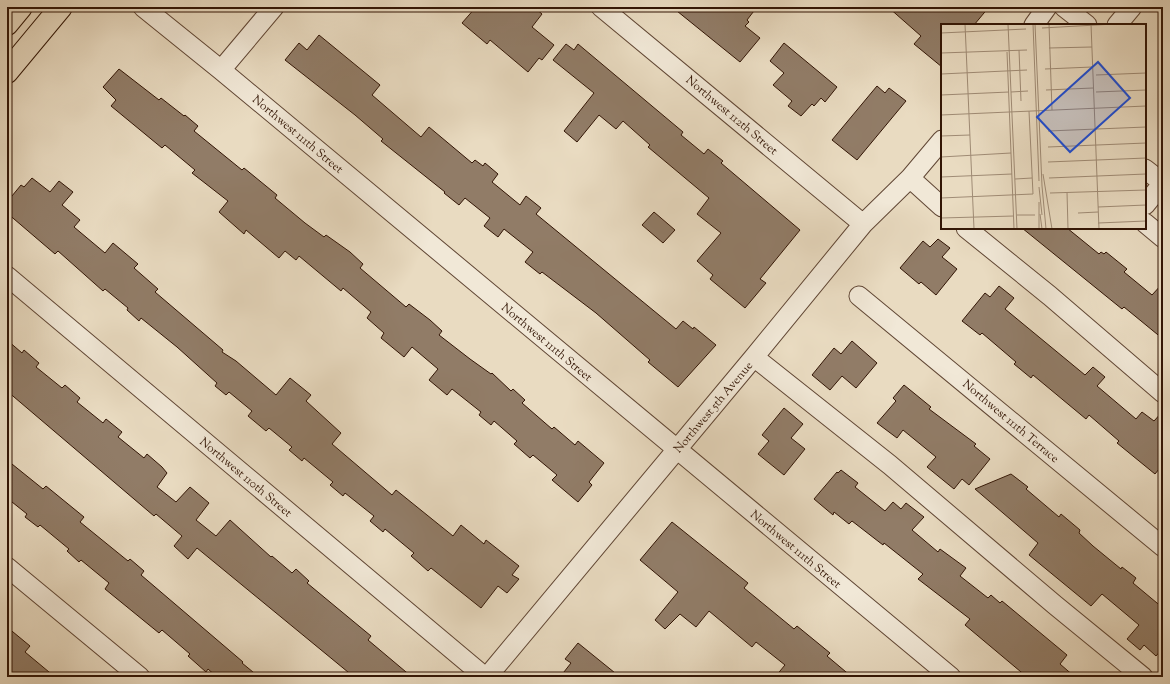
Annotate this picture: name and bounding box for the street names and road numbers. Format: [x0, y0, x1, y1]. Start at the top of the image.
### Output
street label: Northwest 112th Street [681, 72, 781, 160]
street label: Northwest 111th Street [248, 91, 347, 178]
street label: Northwest 111th Street [497, 299, 596, 386]
street label: Northwest 5th Avenue [670, 358, 758, 457]
street label: Northwest 111th Terrace [958, 376, 1063, 468]
street label: Northwest 110th Street [195, 434, 296, 522]
street label: Northwest 111th Street [746, 506, 845, 593]

